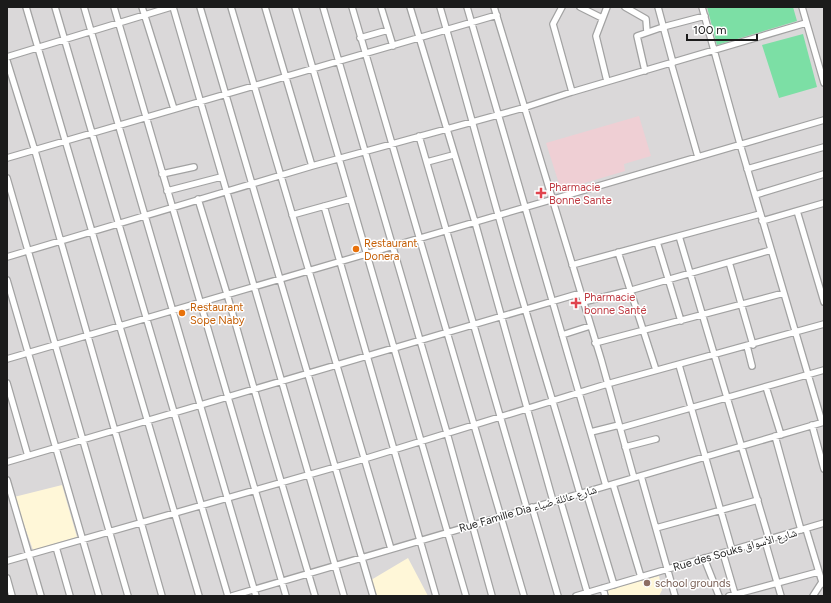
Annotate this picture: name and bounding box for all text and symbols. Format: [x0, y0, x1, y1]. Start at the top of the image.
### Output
scale bar [687, 16, 757, 42]
text: 100 m [693, 23, 727, 37]
place label: Pharmacie Bonne Sante [549, 181, 612, 207]
marker: Pharmacie Bonne Sante [536, 188, 546, 198]
place label: Restaurant Donera [364, 237, 418, 263]
marker: Restaurant Donera [351, 244, 361, 254]
place label: Pharmacie bonne Santé [584, 291, 646, 317]
marker: Pharmacie bonne Santé [571, 298, 581, 308]
place label: Restaurant Sope Naby [190, 301, 245, 327]
marker: Restaurant Sope Naby [177, 308, 187, 318]
street label: Rue Famille Dia شارع عائلة ضياء [458, 483, 598, 535]
street label: Rue des Souks شارع الأسواق [671, 526, 799, 574]
place label: school grounds [655, 577, 731, 590]
marker: school grounds [642, 578, 652, 588]

